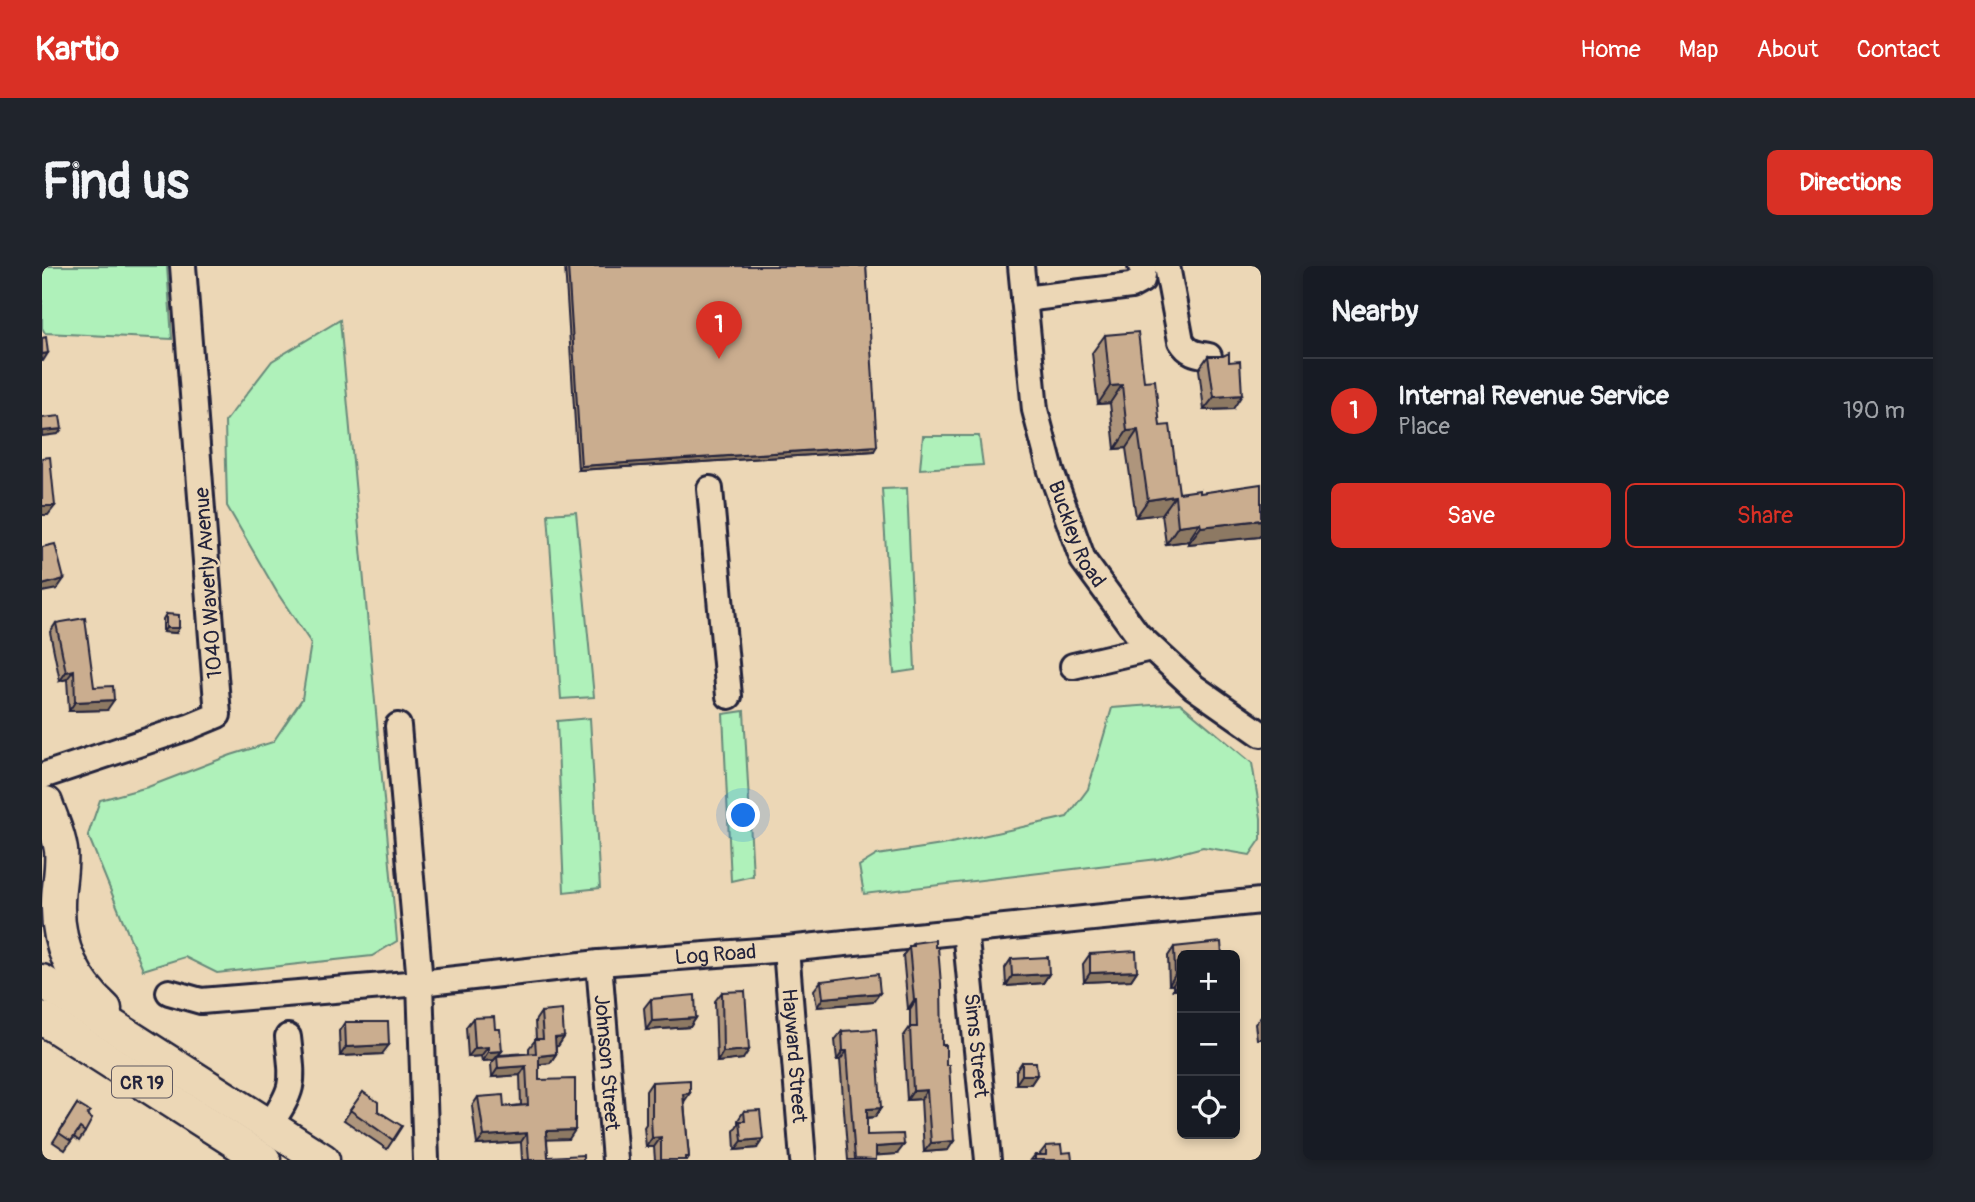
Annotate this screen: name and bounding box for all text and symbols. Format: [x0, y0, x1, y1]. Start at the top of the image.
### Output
text: Kartio [35, 29, 119, 70]
text: Home [1580, 35, 1641, 64]
text: Map [1679, 35, 1719, 64]
text: About [1757, 35, 1819, 64]
text: Contact [1857, 35, 1940, 64]
button: Directions [1767, 150, 1933, 215]
text: Find us [42, 152, 189, 213]
text: Nearby [1331, 293, 1418, 330]
pin: 1 [696, 301, 742, 359]
text: Internal Revenue Service [1398, 380, 1669, 412]
text: 1 [1350, 396, 1359, 425]
text: 190 m [1843, 396, 1905, 425]
text: Place [1398, 412, 1450, 441]
street label: Buckley Road [1042, 477, 1112, 593]
button: Save [1331, 483, 1611, 548]
button: Share [1625, 483, 1905, 548]
street label: 1040 Waverly Avenue [188, 486, 229, 680]
your location [726, 798, 760, 832]
street label: Log Road [674, 938, 757, 971]
map controls [1177, 950, 1240, 1139]
button: + [1177, 950, 1240, 1013]
street label: Hayward Street [775, 987, 813, 1125]
street label: Sims Street [957, 992, 995, 1099]
street label: Johnson Street [588, 994, 626, 1132]
button: − [1177, 1013, 1240, 1076]
road number: CR 19 [112, 1066, 172, 1098]
button: locate [1177, 1076, 1240, 1139]

